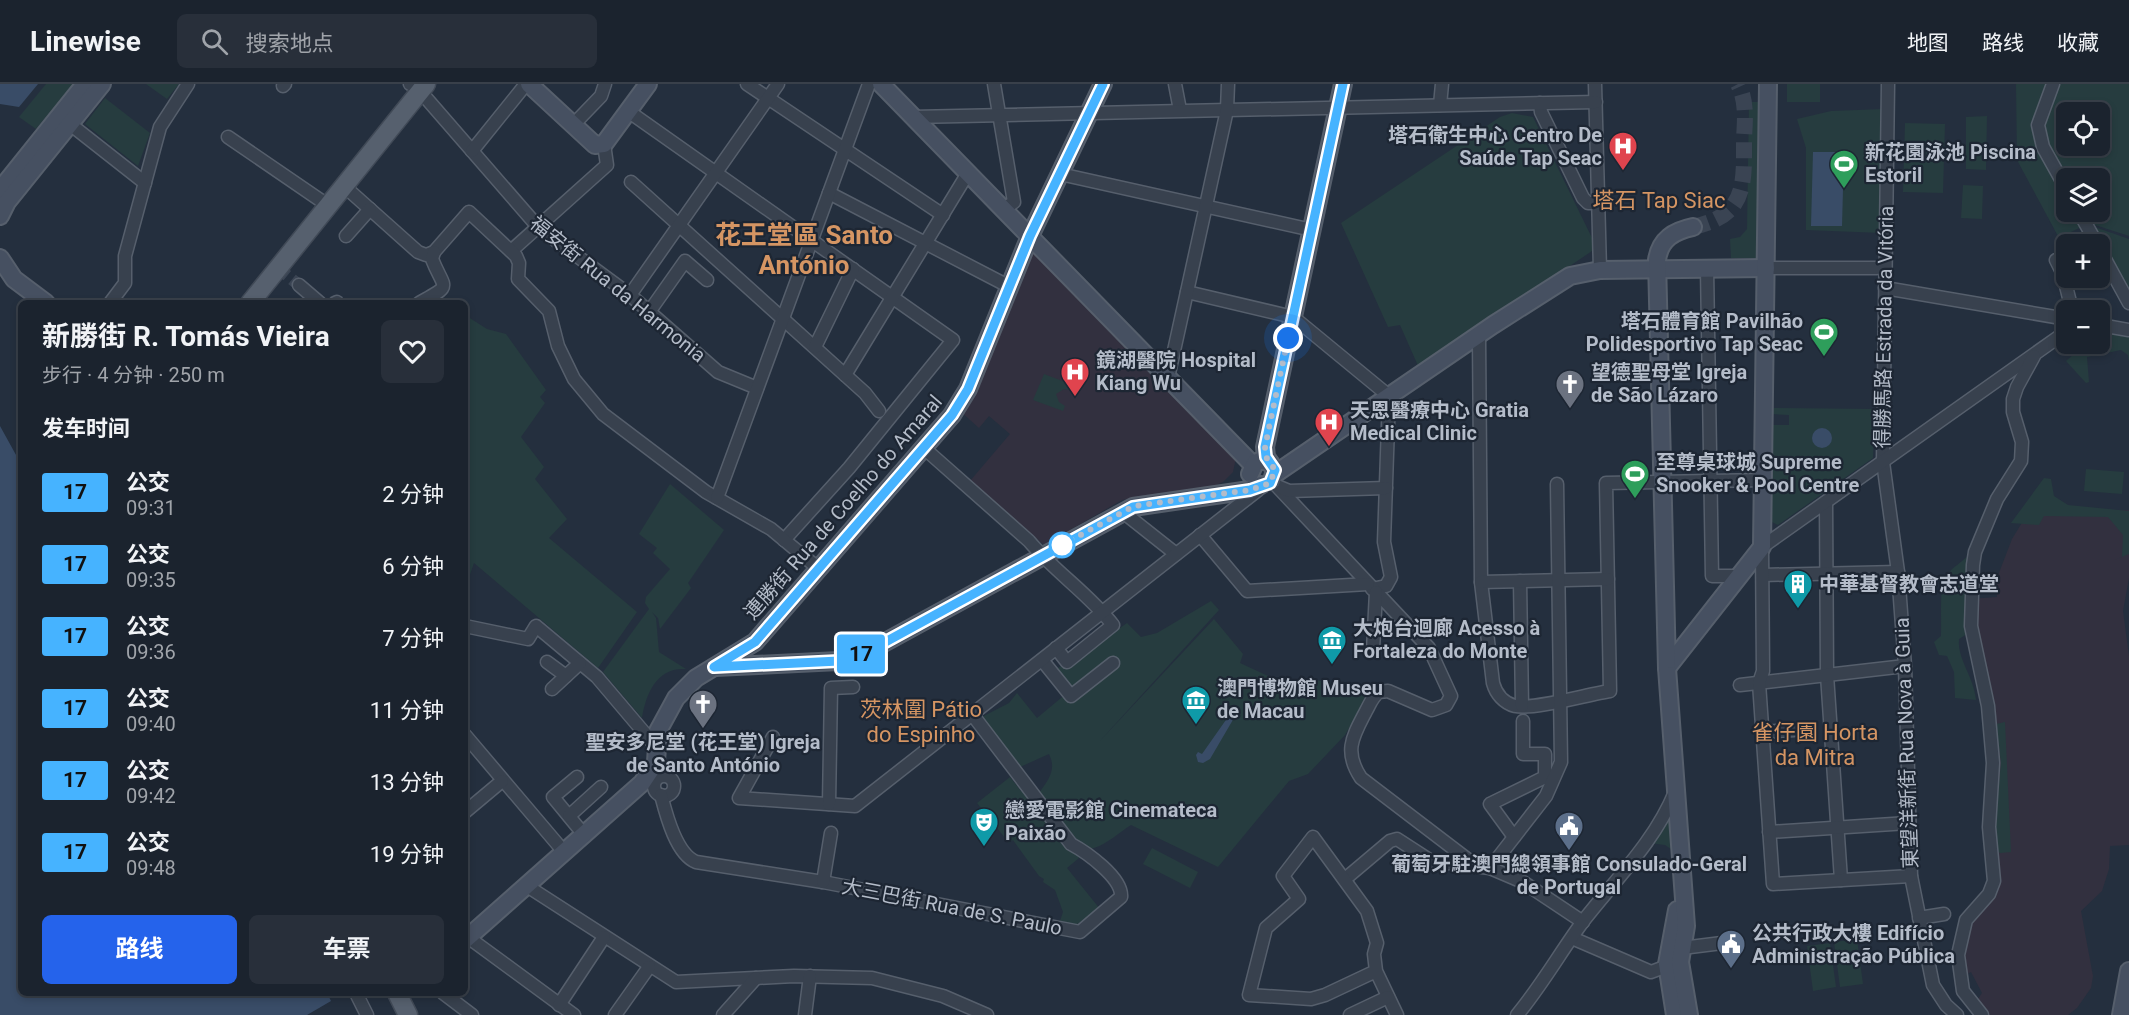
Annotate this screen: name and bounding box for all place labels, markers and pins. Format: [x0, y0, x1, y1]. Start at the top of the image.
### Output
place label: 塔石衛生中心 Centro De Saúde Tap Seac [1388, 123, 1602, 170]
hospital icon: 塔石衛生中心 Centro De Saúde Tap Seac [1607, 130, 1639, 172]
place label: 新花園泳池 Piscina Estoril [1865, 140, 2036, 187]
sports icon: 新花園泳池 Piscina Estoril [1828, 148, 1860, 190]
place label: 塔石體育館 Pavilhão Polidesportivo Tap Seac [1586, 309, 1803, 356]
sports icon: 塔石體育館 Pavilhão Polidesportivo Tap Seac [1808, 316, 1840, 358]
place label: 鏡湖醫院 Hospital Kiang Wu [1096, 348, 1256, 395]
hospital icon: 鏡湖醫院 Hospital Kiang Wu [1059, 356, 1091, 398]
place label: 望德聖母堂 Igreja de São Lázaro [1591, 360, 1747, 407]
church icon: 望德聖母堂 Igreja de São Lázaro [1554, 368, 1586, 410]
place label: 天恩醫療中心 Gratia Medical Clinic [1350, 398, 1529, 445]
hospital icon: 天恩醫療中心 Gratia Medical Clinic [1313, 406, 1345, 448]
place label: 至尊桌球城 Supreme Snooker & Pool Centre [1656, 450, 1859, 497]
sports icon: 至尊桌球城 Supreme Snooker & Pool Centre [1619, 458, 1651, 500]
unlabelled marker [1049, 532, 1075, 558]
building icon: 中華基督教會志道堂 [1782, 568, 1814, 610]
place label: 中華基督教會志道堂 [1819, 572, 1999, 596]
place label: 大炮台迴廊 Acesso à Fortaleza do Monte [1353, 616, 1540, 663]
museum icon: 大炮台迴廊 Acesso à Fortaleza do Monte [1316, 624, 1348, 666]
place label: 澳門博物館 Museu de Macau [1217, 676, 1383, 723]
museum icon: 澳門博物館 Museu de Macau [1180, 684, 1212, 726]
church icon: 聖安多尼堂 (花王堂) Igreja de Santo António [687, 688, 719, 730]
place label: 聖安多尼堂 (花王堂) Igreja de Santo António [585, 730, 821, 777]
place label: 戀愛電影館 Cinemateca Paixão [1005, 798, 1217, 845]
theatre icon: 戀愛電影館 Cinemateca Paixão [968, 806, 1000, 848]
public building icon: 葡萄牙駐澳門總領事館 Consulado-Geral de Portugal [1553, 810, 1585, 852]
place label: 葡萄牙駐澳門總領事館 Consulado-Geral de Portugal [1391, 852, 1747, 899]
place label: 公共行政大樓 Edifício Administração Pública [1752, 921, 1955, 968]
public building icon: 公共行政大樓 Edifício Administração Pública [1715, 928, 1747, 970]

